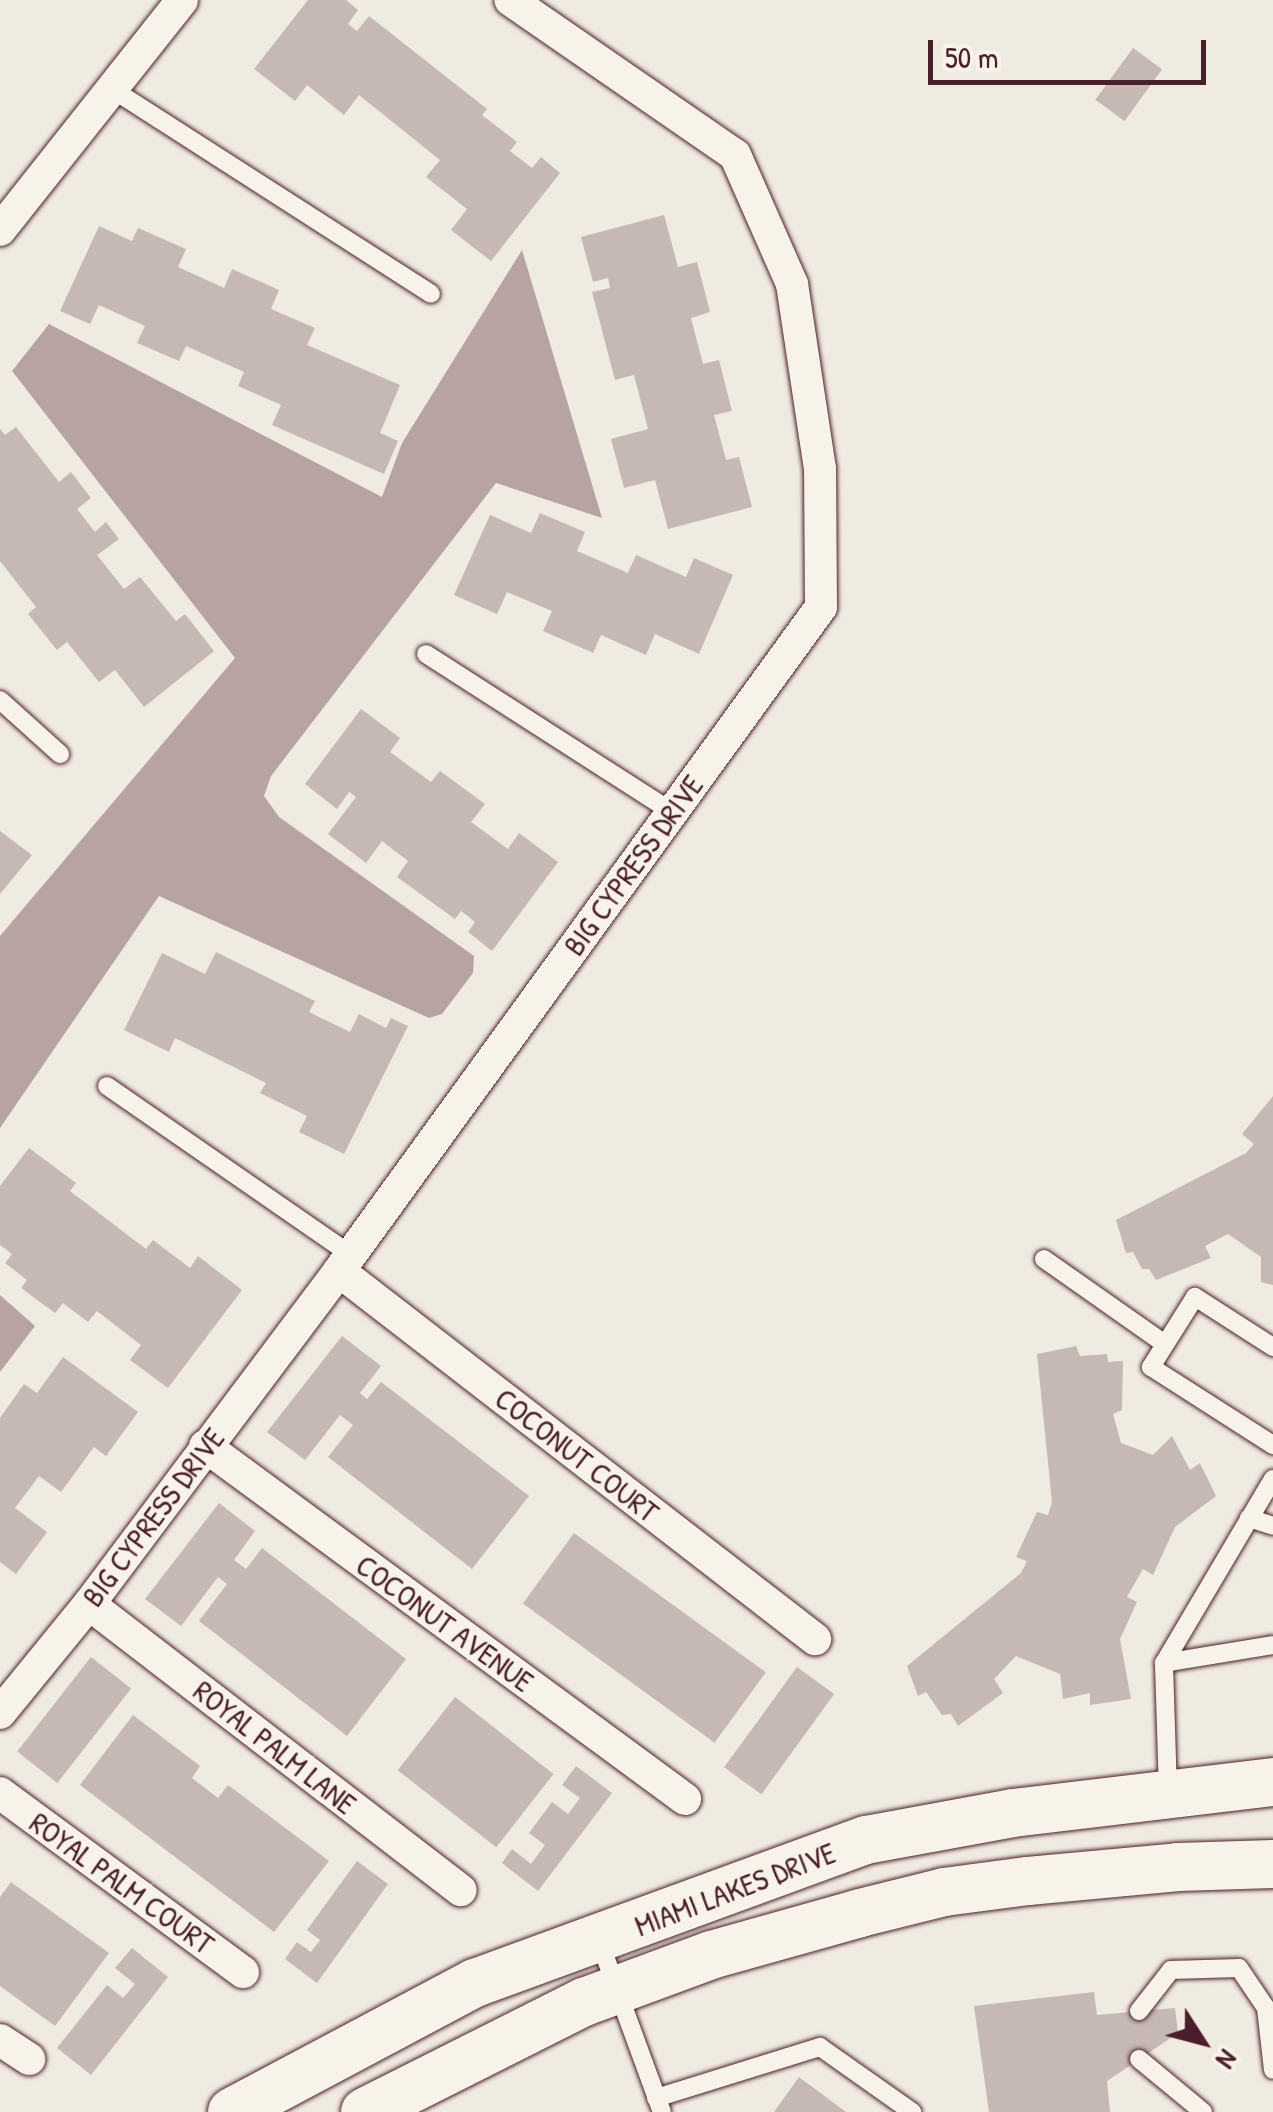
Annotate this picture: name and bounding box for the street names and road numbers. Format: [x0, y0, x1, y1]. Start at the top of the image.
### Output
street label: BIG CYPRESS DRIVE [556, 768, 710, 962]
street label: COCONUT COURT [488, 1380, 666, 1530]
street label: BIG CYPRESS DRIVE [74, 1421, 232, 1613]
street label: COCONUT AVENUE [349, 1547, 541, 1699]
street label: ROYAL PALM LANE [187, 1672, 363, 1822]
street label: ROYAL PALM COURT [23, 1804, 221, 1962]
street label: MIAMI LAKES DRIVE [630, 1834, 840, 1944]

